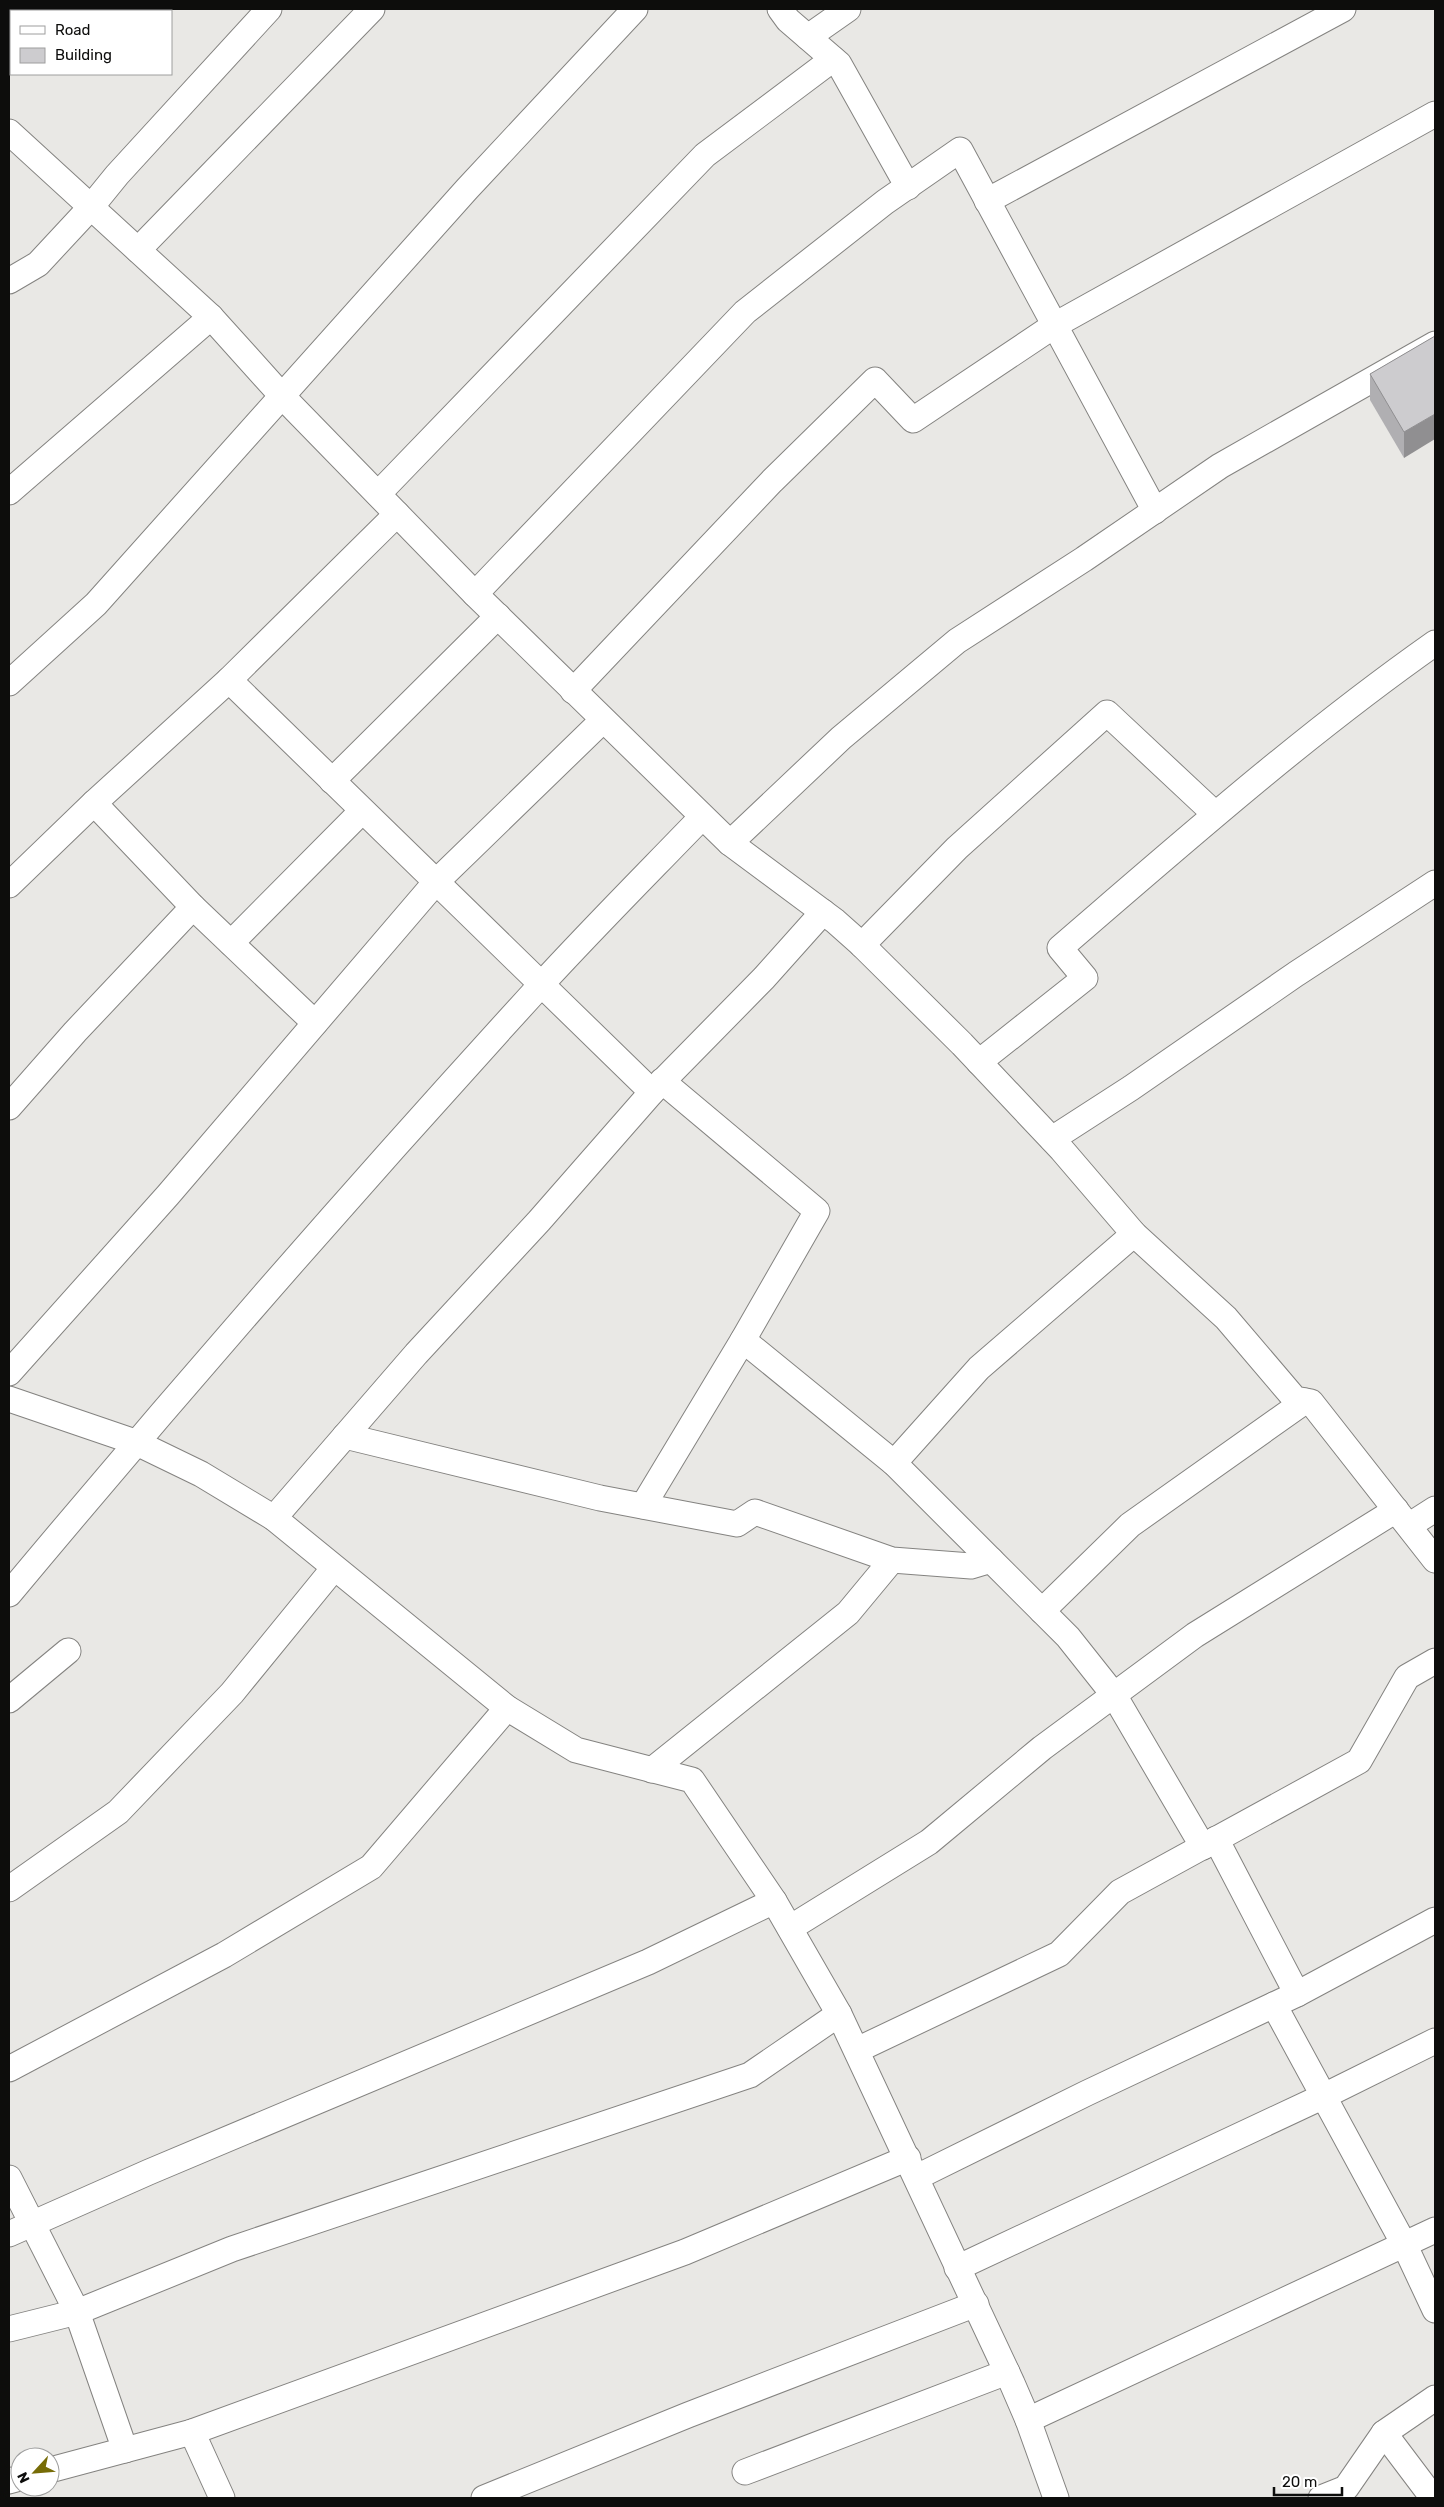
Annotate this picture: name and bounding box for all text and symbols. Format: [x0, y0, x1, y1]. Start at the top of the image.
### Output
legend [10, 10, 172, 75]
text: Road [55, 21, 91, 39]
text: Building [55, 46, 112, 64]
north arrow [10, 2447, 60, 2497]
scale bar [1274, 2464, 1342, 2496]
text: N [14, 2469, 34, 2486]
text: 20 m [1282, 2473, 1317, 2491]

